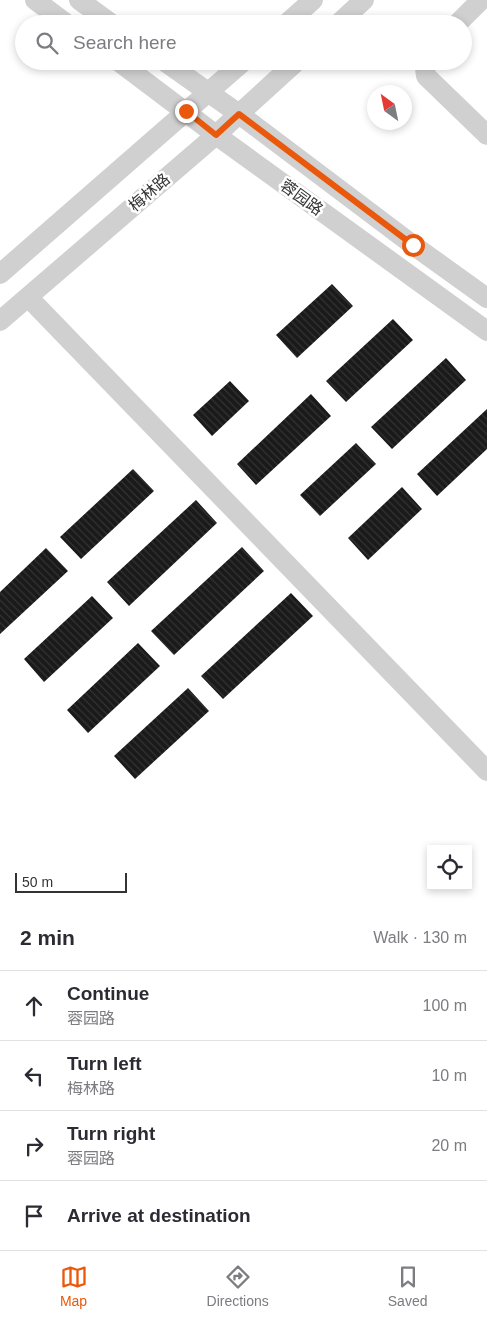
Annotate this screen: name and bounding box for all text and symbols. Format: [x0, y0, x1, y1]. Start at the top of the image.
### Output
search box [15, 15, 472, 70]
icon: search [33, 29, 61, 57]
text: Search here [73, 32, 177, 53]
north arrow [367, 85, 412, 130]
route end [175, 100, 198, 123]
street label: 梅林路 [126, 170, 173, 215]
street label: 蓉园路 [277, 176, 326, 218]
route start [402, 234, 425, 257]
map controls [427, 845, 472, 890]
button: locate [427, 845, 472, 890]
scale bar [15, 870, 128, 893]
text: 50 m [22, 874, 53, 890]
text: 2 min [20, 926, 75, 949]
text: Walk · 130 m [373, 929, 467, 946]
text: Continue [67, 983, 149, 1004]
icon: ahead [20, 992, 48, 1020]
text: 100 m [423, 997, 467, 1014]
text: 蓉园路 [67, 1010, 115, 1027]
text: Turn left [67, 1053, 142, 1074]
icon: left [20, 1062, 48, 1090]
text: 10 m [431, 1067, 467, 1084]
text: 梅林路 [67, 1080, 115, 1097]
text: Turn right [67, 1123, 155, 1144]
icon: right [20, 1132, 48, 1160]
text: 20 m [431, 1137, 467, 1154]
text: 蓉园路 [67, 1150, 115, 1167]
icon: arrive [20, 1202, 48, 1230]
text: Arrive at destination [67, 1205, 251, 1226]
tab: Map [60, 1263, 88, 1309]
tab: Directions [207, 1263, 269, 1309]
tab: Saved [388, 1263, 427, 1309]

